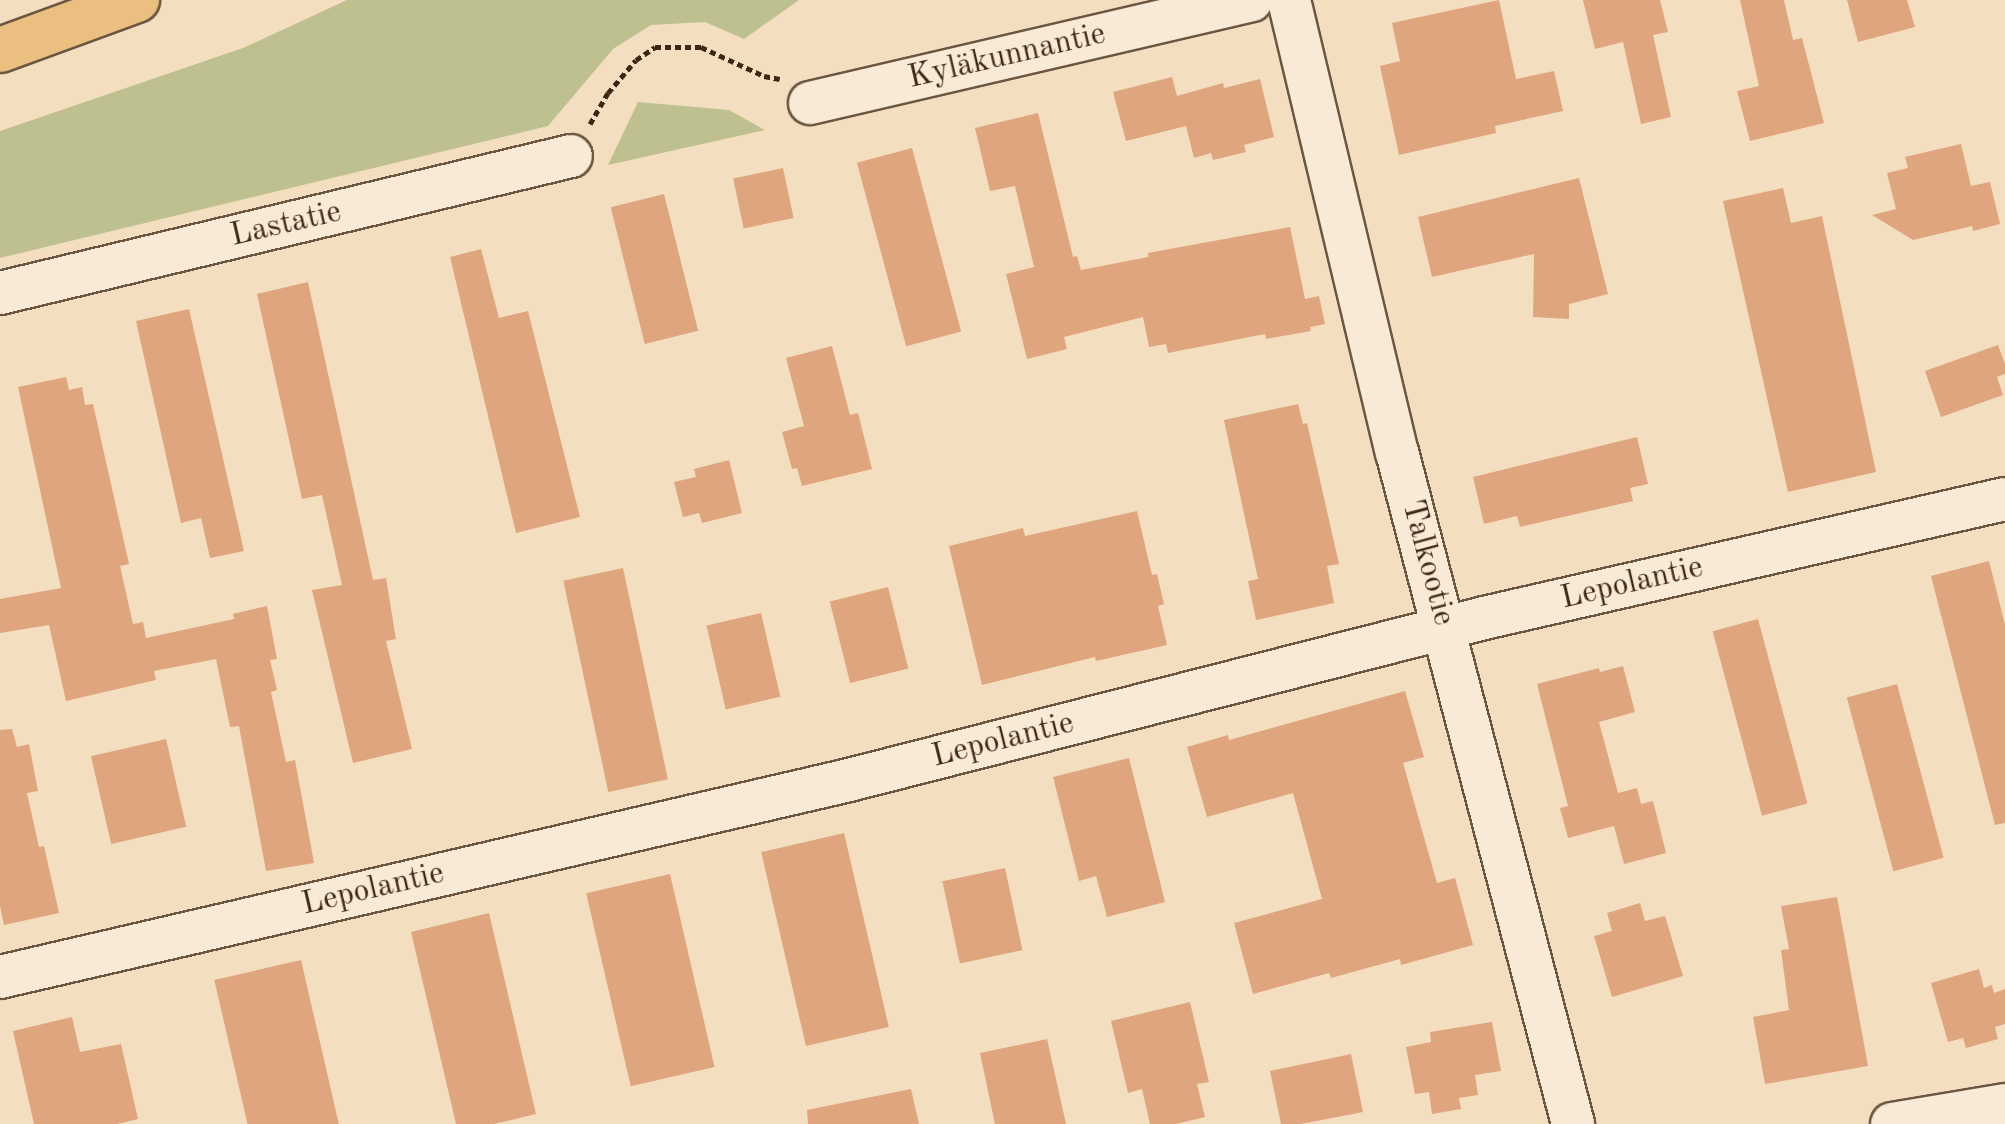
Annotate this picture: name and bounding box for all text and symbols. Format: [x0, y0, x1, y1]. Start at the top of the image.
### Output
street label: Kyläkunnantie [904, 16, 1110, 98]
street label: Lastatie [227, 194, 345, 256]
street label: Talkootie [1392, 496, 1462, 630]
street label: Lepolantie [1557, 549, 1707, 619]
street label: Lepolantie [928, 705, 1078, 777]
street label: Lepolantie [298, 855, 448, 925]

